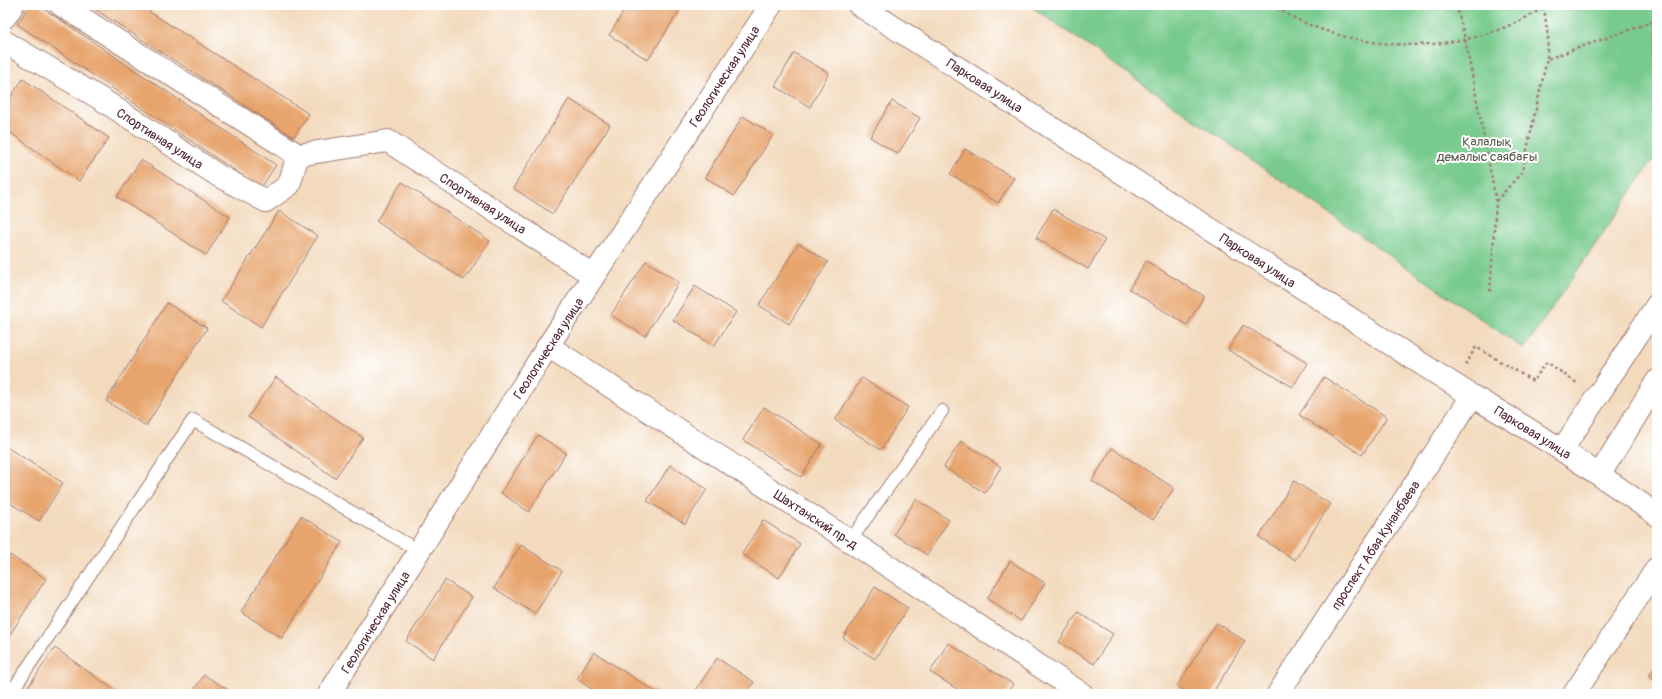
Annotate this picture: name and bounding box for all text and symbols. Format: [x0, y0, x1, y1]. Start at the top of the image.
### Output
street label: Геологическая улица [686, 23, 763, 130]
street label: Парковая улица [943, 55, 1025, 116]
street label: Спортивная улица [113, 105, 206, 173]
park label: Қалалық демалыс саябағы [1437, 134, 1537, 165]
street label: Спортивная улица [436, 170, 529, 238]
street label: Парковая улица [1216, 230, 1298, 291]
street label: Геологическая улица [510, 295, 587, 402]
street label: Парковая улица [1491, 403, 1574, 463]
street label: проспект Абая Кунанбаева [1328, 478, 1424, 613]
street label: Шахтанский пр-д [771, 487, 860, 553]
street label: Геологическая улица [338, 569, 414, 677]

